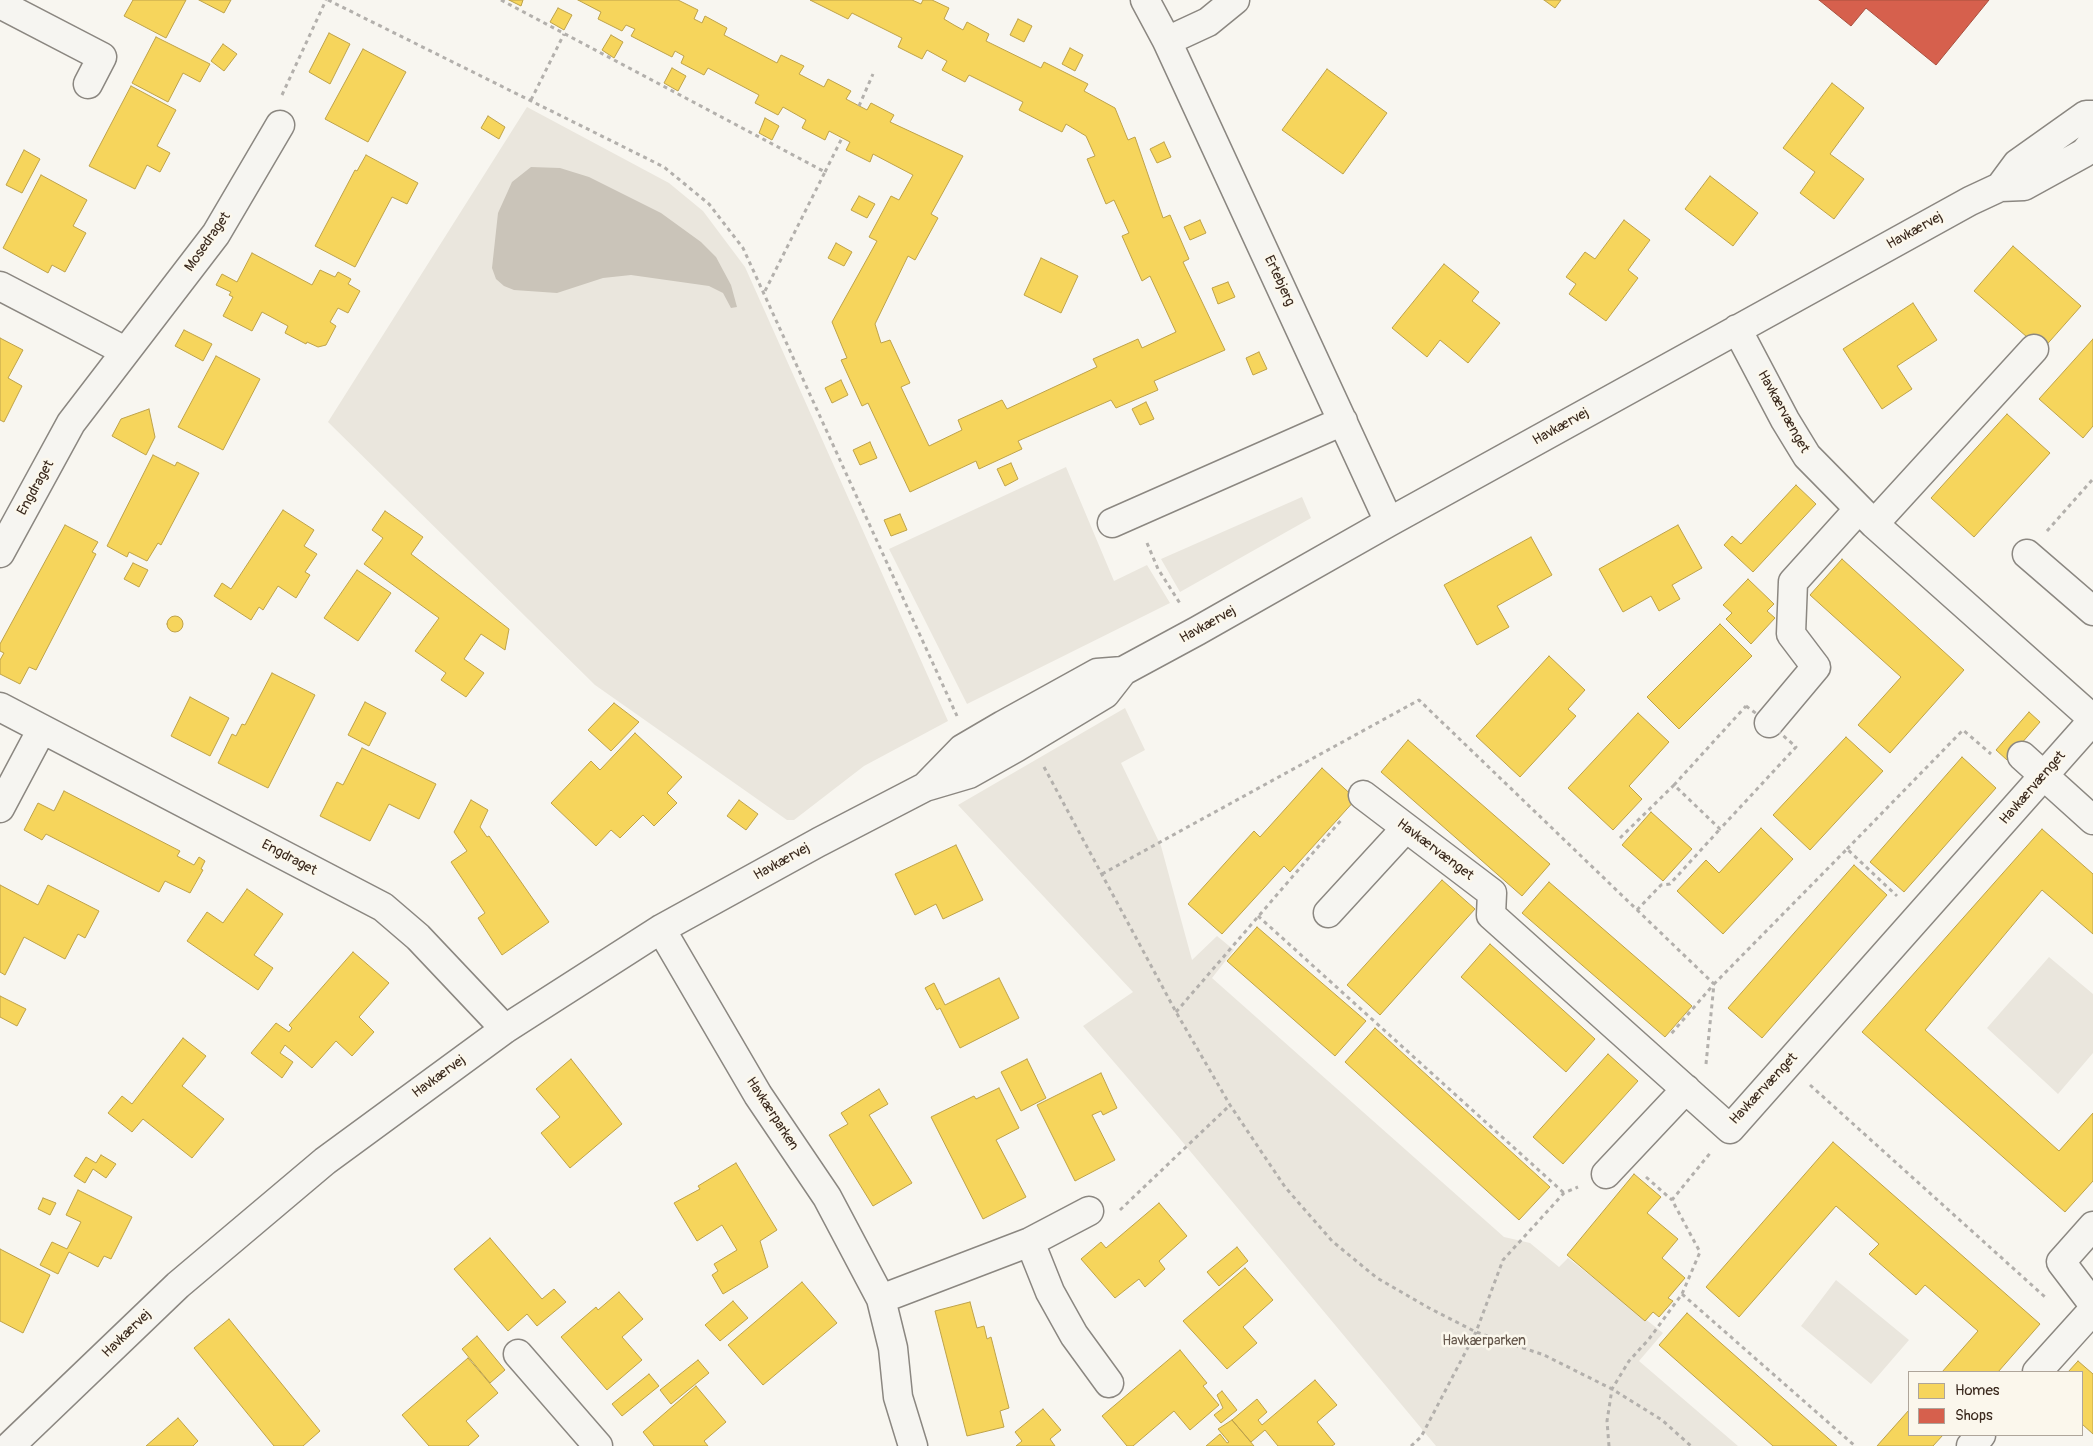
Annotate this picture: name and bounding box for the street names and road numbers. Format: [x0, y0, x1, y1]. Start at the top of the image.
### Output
street label: Mosedraget [181, 209, 235, 275]
street label: Havkærvej [1884, 209, 1946, 253]
street label: Ertebjerg [1260, 253, 1298, 309]
street label: Havkærvænget [1753, 368, 1813, 456]
street label: Havkærvej [1530, 405, 1592, 449]
street label: Engdraget [14, 458, 58, 518]
street label: Havkærvej [1177, 603, 1239, 647]
street label: Havkærvænget [1997, 748, 2069, 828]
street label: Havkærvænget [1393, 816, 1477, 884]
street label: Engdraget [258, 836, 320, 880]
street label: Havkærvej [751, 840, 813, 884]
street label: Havkærvænget [1727, 1050, 1801, 1128]
street label: Havkærvej [409, 1052, 469, 1102]
street label: Havkærparken [742, 1074, 802, 1154]
street label: Havkærvej [99, 1307, 155, 1361]

